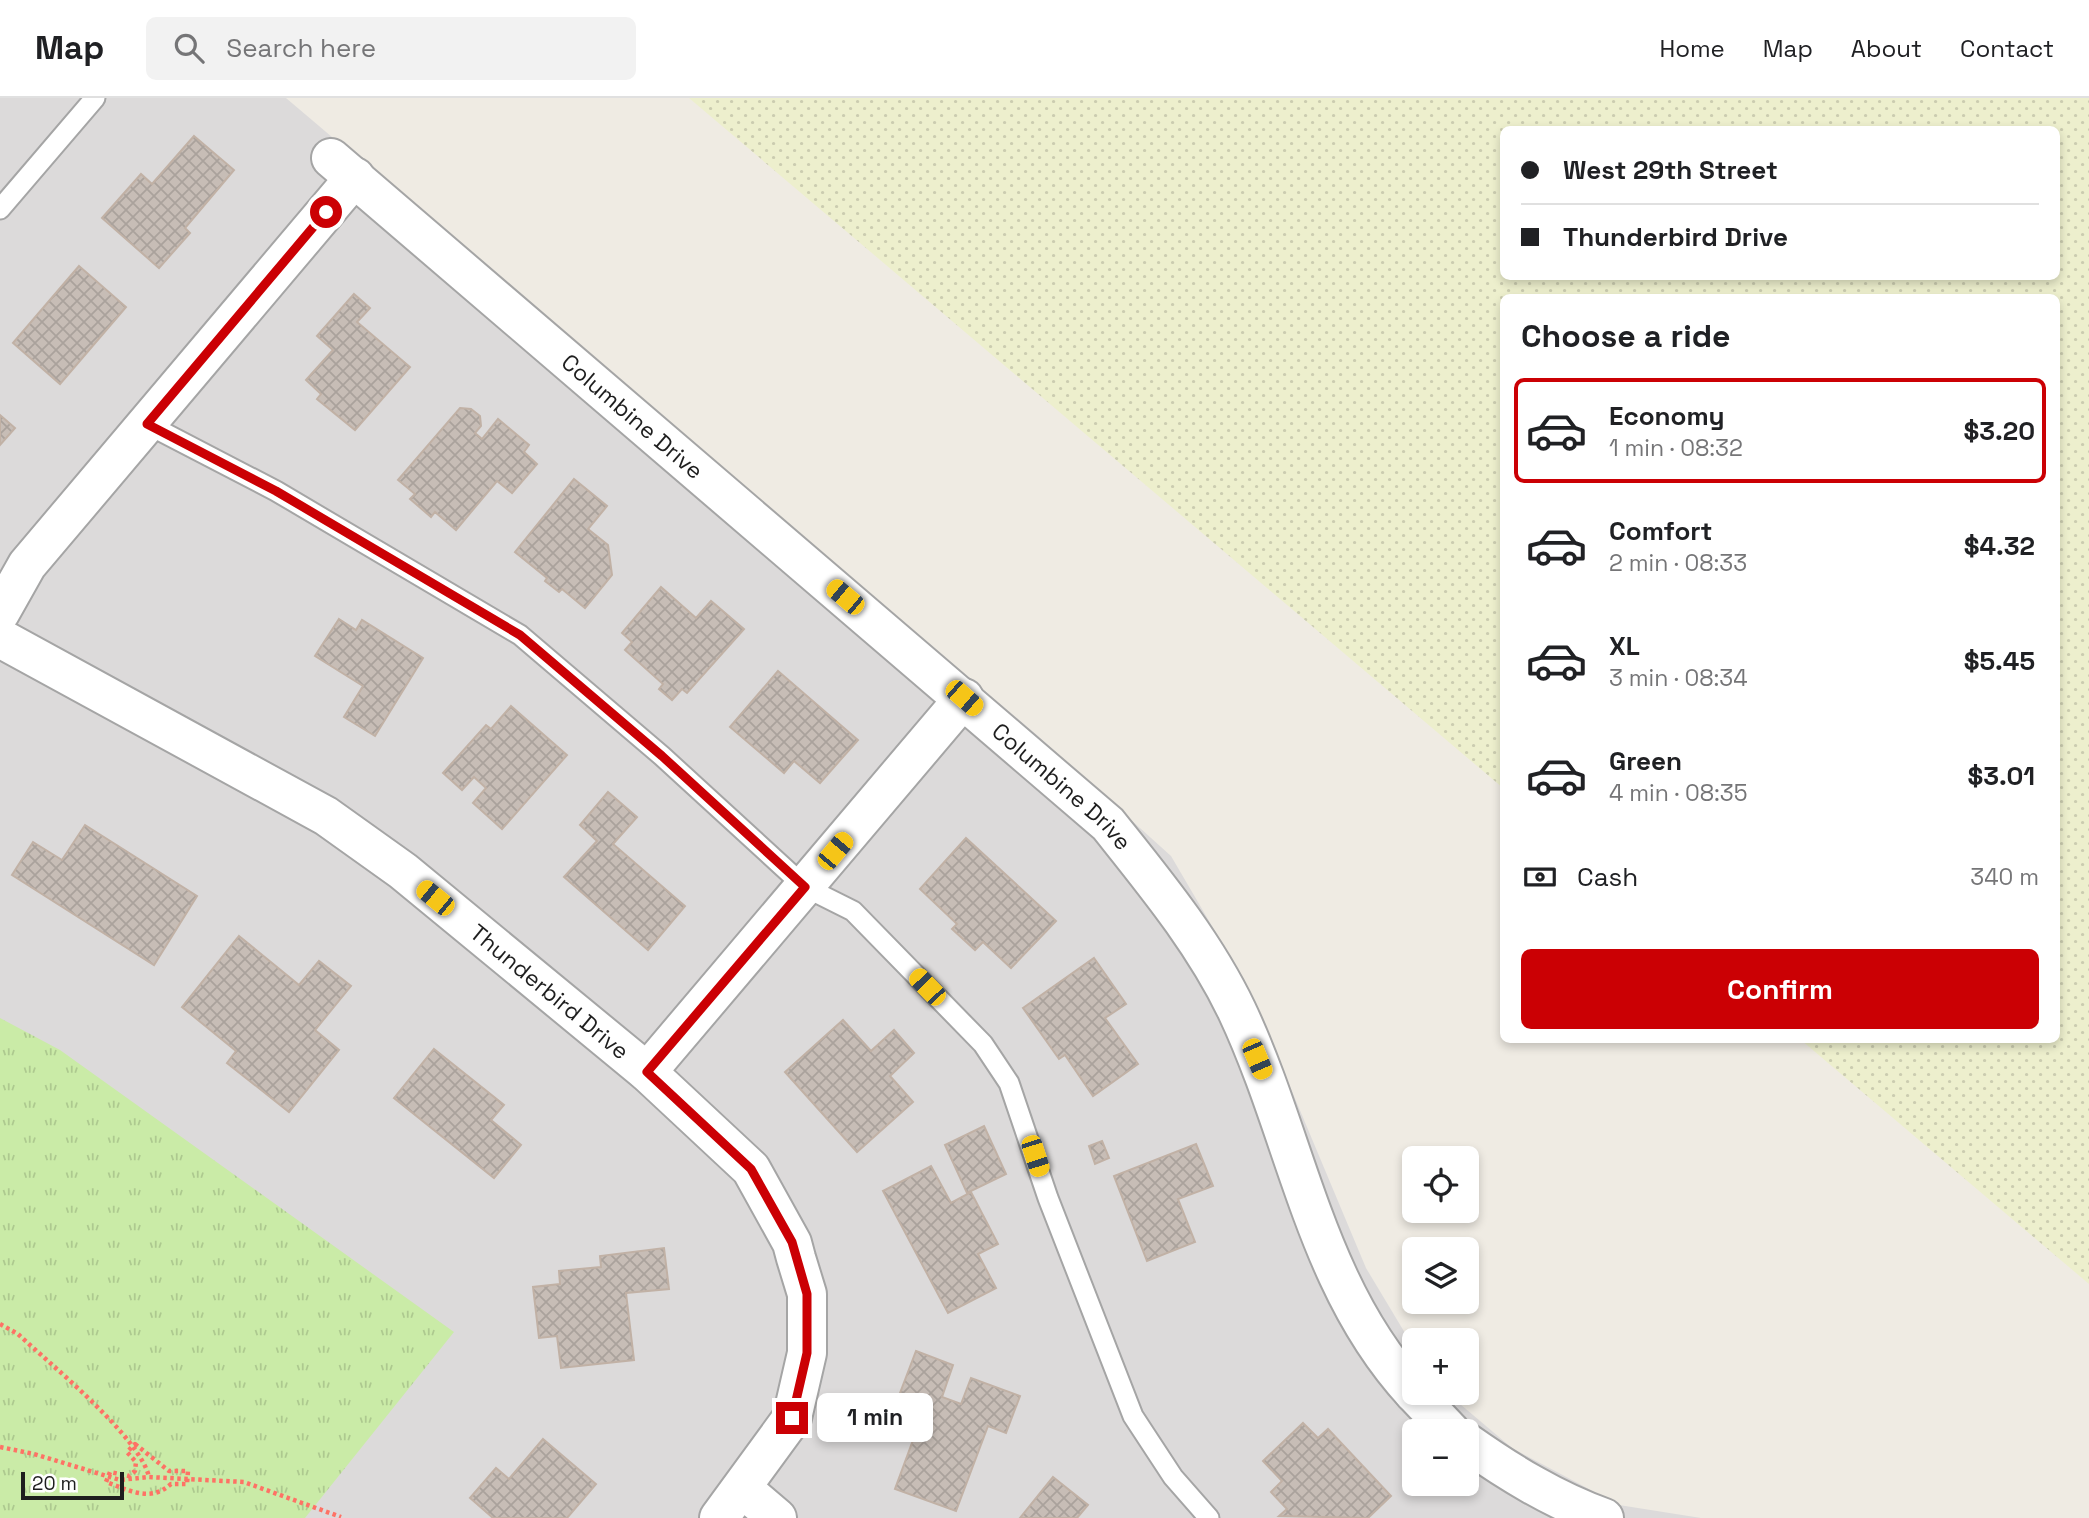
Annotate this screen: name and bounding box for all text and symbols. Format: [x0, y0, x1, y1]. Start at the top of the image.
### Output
search box [146, 17, 636, 80]
text: Map [35, 27, 104, 69]
icon: search [170, 29, 208, 67]
text: Search here [226, 31, 376, 65]
text: Home [1659, 33, 1725, 64]
text: Map [1763, 33, 1813, 64]
text: About [1851, 33, 1922, 64]
text: Contact [1960, 33, 2054, 64]
text: West 29th Street [1563, 153, 1778, 187]
route start [310, 196, 342, 228]
text: Thunderbird Drive [1563, 220, 1788, 254]
text: Choose a ride [1521, 316, 1731, 356]
street label: Columbine Drive [555, 347, 710, 486]
icon: car [1525, 399, 1588, 462]
text: Economy [1609, 399, 1725, 433]
text: $3.20 [1963, 414, 2035, 448]
text: 1 min · 08:32 [1609, 433, 1743, 463]
icon: car [1525, 514, 1588, 577]
text: Comfort [1609, 514, 1712, 548]
text: $4.32 [1964, 529, 2035, 563]
text: 2 min · 08:33 [1609, 548, 1747, 578]
car [823, 575, 868, 619]
icon: car [1525, 629, 1588, 692]
text: XL [1609, 629, 1640, 663]
text: $5.45 [1964, 644, 2035, 678]
text: 3 min · 08:34 [1609, 663, 1748, 693]
car [942, 676, 987, 720]
street label: Columbine Drive [986, 716, 1138, 856]
icon: car [1525, 744, 1588, 807]
text: Green [1609, 744, 1682, 778]
text: $3.01 [1967, 759, 2035, 793]
text: 4 min · 08:35 [1609, 778, 1747, 808]
car [814, 828, 857, 874]
icon: cash [1521, 858, 1559, 896]
text: Cash [1577, 860, 1638, 894]
text: 340 m [1970, 862, 2039, 892]
car [413, 877, 458, 919]
street label: Thunderbird Drive [464, 917, 635, 1066]
button: Confirm [1521, 949, 2039, 1029]
car [905, 965, 950, 1009]
car [1240, 1036, 1275, 1082]
car [1019, 1133, 1052, 1179]
map controls [1402, 1146, 1479, 1496]
button: locate [1402, 1146, 1479, 1223]
button: layers [1402, 1237, 1479, 1314]
button: + [1402, 1328, 1479, 1405]
callout: 1 min [816, 1394, 932, 1442]
route end [776, 1402, 808, 1434]
text: 1 min [847, 1402, 903, 1432]
button: − [1402, 1419, 1479, 1496]
scale bar [21, 1469, 124, 1501]
text: 20 m [32, 1471, 77, 1496]

